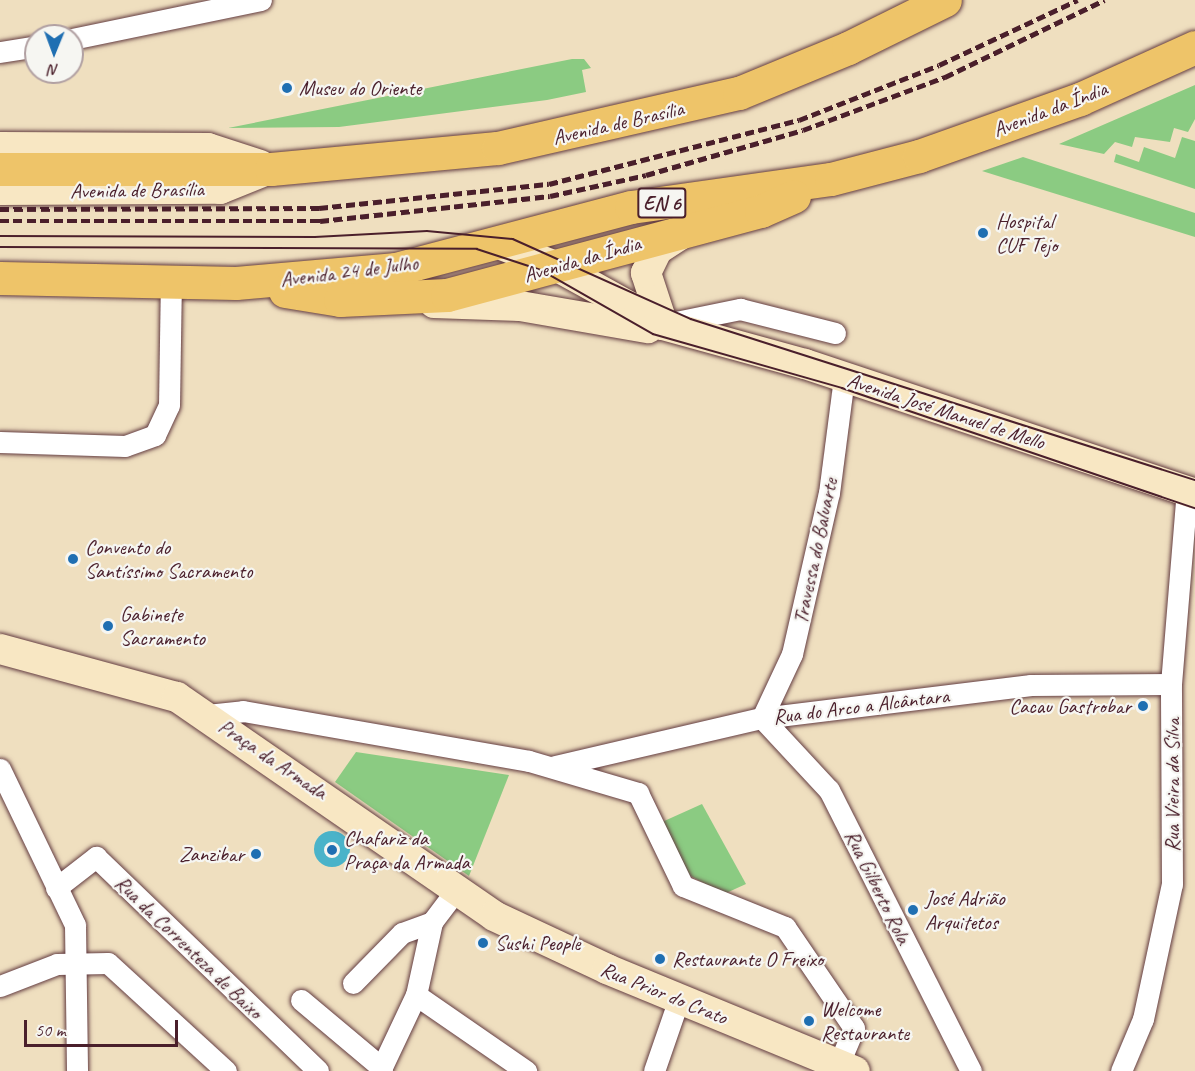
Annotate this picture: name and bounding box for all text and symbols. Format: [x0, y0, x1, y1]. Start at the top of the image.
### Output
north arrow [24, 24, 84, 84]
text: N [49, 60, 59, 80]
place label: Museu do Oriente [299, 75, 421, 101]
street label: Avenida da Índia [989, 76, 1111, 142]
marker: Museu do Oriente [280, 81, 294, 95]
street label: Avenida de Brasília [550, 96, 686, 150]
street label: Avenida de Brasília [70, 176, 204, 204]
road number: EN 6 [636, 186, 688, 220]
place label: Hospital CUF Tejo [996, 208, 1057, 258]
marker: Hospital CUF Tejo [974, 224, 992, 242]
street label: Avenida da Índia [521, 230, 643, 288]
street label: Avenida 24 de Julho [279, 250, 419, 292]
street label: Avenida José Manuel de Mello [844, 367, 1048, 455]
street label: Travessa do Baluarte [787, 476, 843, 626]
place label: Convento do Santíssimo Sacramento [85, 534, 252, 584]
marker: Convento do Santíssimo Sacramento [66, 552, 80, 566]
place label: Gabinete Sacramento [120, 601, 205, 651]
marker: Gabinete Sacramento [101, 619, 115, 633]
street label: Rua do Arco a Alcântara [772, 683, 950, 729]
place label: Cacau Gastrobar [1009, 693, 1131, 719]
marker: Cacau Gastrobar [1136, 699, 1150, 713]
street label: Praça da Armada [213, 713, 333, 805]
street label: Rua Vieira da Silva [1159, 718, 1185, 852]
place label: Chafariz da Praça da Armada [344, 825, 471, 875]
street label: Rua Gilberto Rola [840, 826, 916, 948]
place label: Zanzibar [179, 841, 244, 867]
marker: Chafariz da Praça da Armada [325, 843, 339, 857]
marker: Zanzibar [249, 847, 263, 861]
street label: Rua da Correnteza de Baixo [110, 870, 268, 1024]
place label: José Adrião Arquitetos [925, 885, 1005, 935]
marker: José Adrião Arquitetos [906, 903, 920, 917]
place label: Sushi People [495, 930, 580, 956]
marker: Sushi People [476, 936, 490, 950]
place label: Restaurante O Freixo [672, 946, 823, 972]
marker: Restaurante O Freixo [653, 952, 667, 966]
street label: Rua Prior do Crato [597, 956, 731, 1030]
place label: Welcome Restaurante [821, 996, 909, 1046]
scale bar [27, 1008, 182, 1046]
marker: Welcome Restaurante [802, 1014, 816, 1028]
text: 50 m [35, 1019, 66, 1041]

